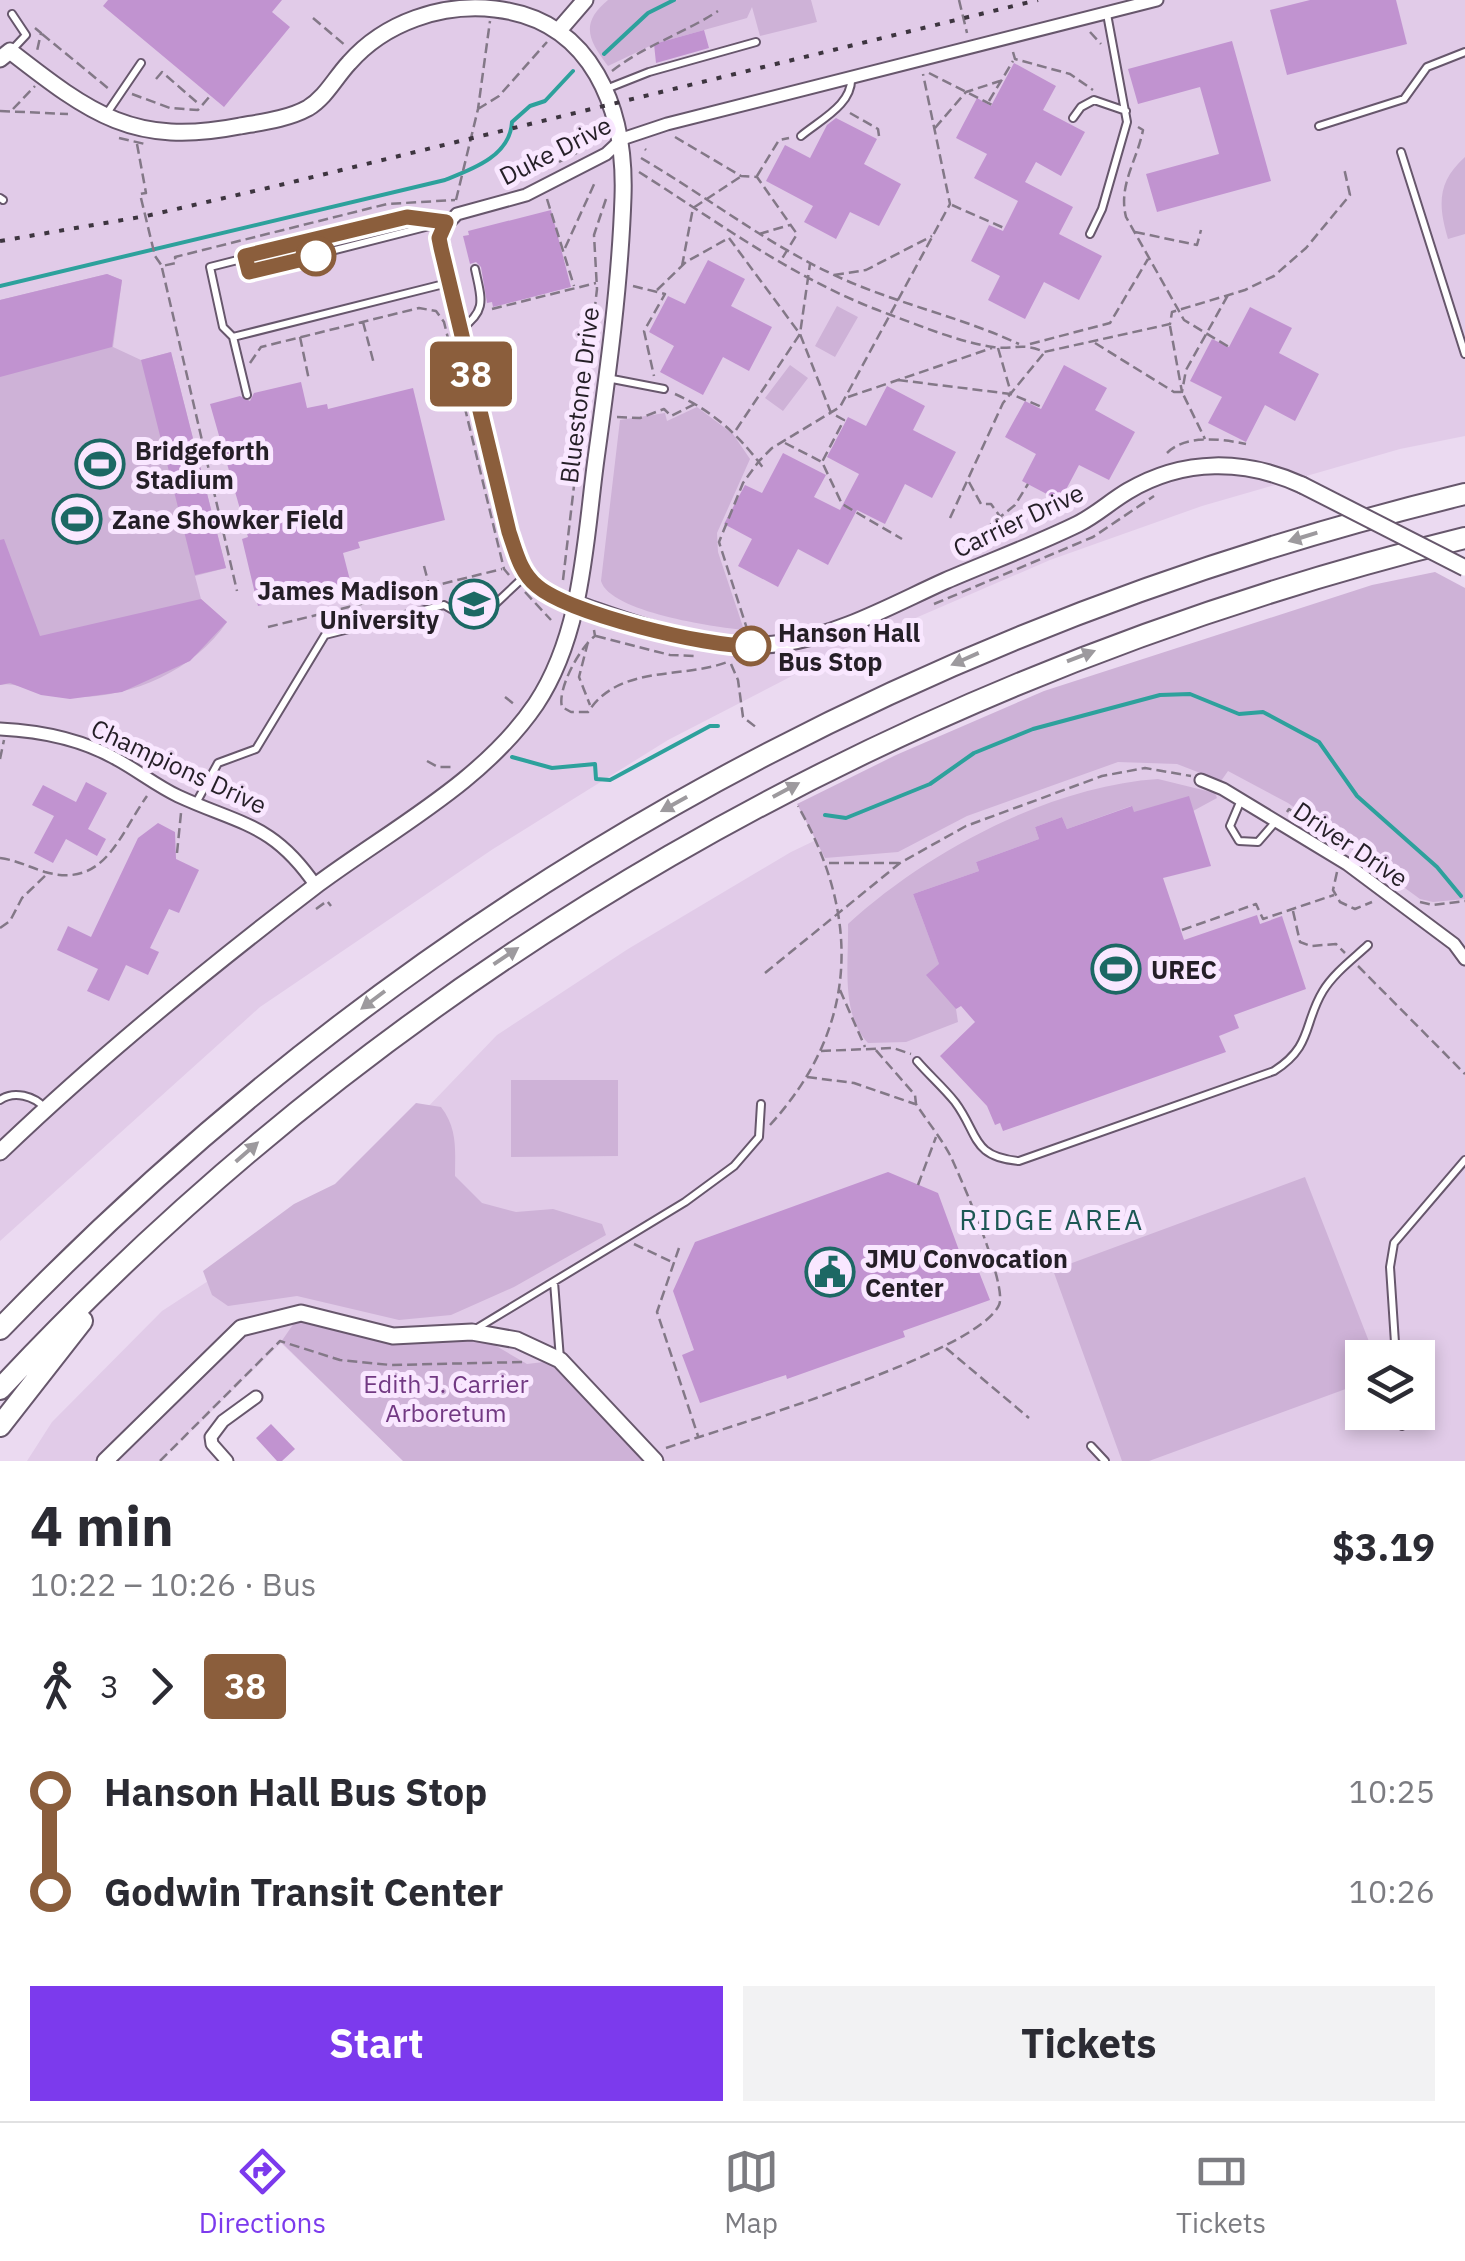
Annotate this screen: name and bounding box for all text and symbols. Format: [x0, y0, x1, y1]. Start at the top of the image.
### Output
street label: Duke Drive [493, 108, 617, 192]
unlabelled marker [297, 237, 335, 275]
street label: Bluestone Drive [552, 305, 606, 485]
line badge: 38 [426, 342, 516, 406]
text: 38 [450, 351, 492, 397]
place label: Bridgeforth Stadium [135, 434, 270, 496]
sports icon: Bridgeforth Stadium [74, 438, 126, 490]
street label: Carrier Drive [947, 475, 1089, 565]
sports icon: Zane Showker Field [51, 493, 103, 545]
place label: Zane Showker Field [112, 503, 344, 536]
one-way arrow [1287, 530, 1318, 545]
place label: James Madison University [257, 574, 440, 636]
school or university icon: James Madison University [448, 578, 500, 630]
place label: Hanson Hall Bus Stop [778, 616, 920, 678]
marker: Hanson Hall Bus Stop [732, 627, 770, 665]
one-way arrow [1067, 648, 1097, 663]
one-way arrow [950, 651, 980, 667]
street label: Champions Drive [86, 711, 272, 821]
one-way arrow [771, 782, 800, 799]
one-way arrow [660, 794, 688, 812]
street label: Driver Drive [1287, 794, 1415, 894]
sports icon: UREC [1090, 943, 1142, 995]
one-way arrow [493, 948, 520, 966]
place label: UREC [1151, 953, 1217, 986]
one-way arrow [360, 990, 386, 1010]
one-way arrow [235, 1142, 260, 1164]
district label: RIDGE AREA [959, 1201, 1145, 1238]
place label: JMU Convocation Center [865, 1242, 1068, 1304]
public building icon: JMU Convocation Center [804, 1246, 856, 1298]
map controls [1345, 1340, 1435, 1430]
button: layers [1345, 1340, 1435, 1430]
park label: Edith J. Carrier Arboretum [363, 1367, 529, 1429]
text: 4 min [30, 1490, 174, 1561]
text: $3.19 [1332, 1522, 1435, 1571]
text: 10:22 – 10:26 · Bus [30, 1563, 316, 1605]
icon: walk [30, 1659, 85, 1714]
icon: forward [134, 1659, 189, 1714]
text: 38 [224, 1663, 266, 1709]
text: 3 [100, 1665, 119, 1707]
text: Hanson Hall Bus Stop [104, 1767, 487, 1816]
text: 10:25 [1349, 1770, 1435, 1812]
text: Godwin Transit Center [104, 1867, 503, 1916]
text: 10:26 [1349, 1870, 1435, 1912]
button: Start [30, 1986, 723, 2101]
button: Tickets [743, 1986, 1435, 2101]
tab: Directions [199, 2144, 326, 2241]
tab: Map [724, 2144, 779, 2241]
tab: Tickets [1176, 2144, 1266, 2241]

